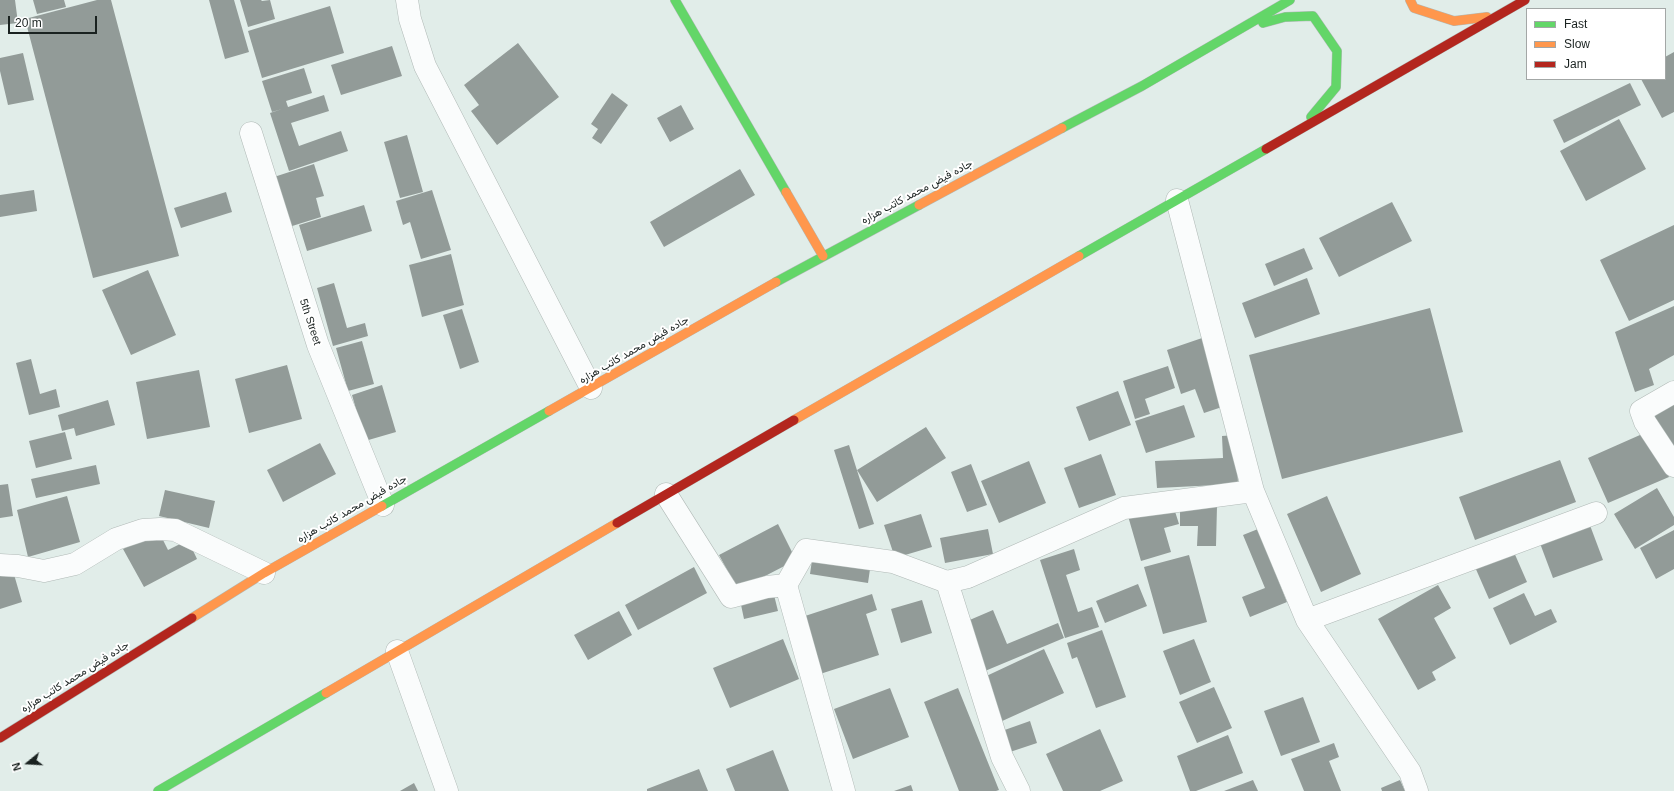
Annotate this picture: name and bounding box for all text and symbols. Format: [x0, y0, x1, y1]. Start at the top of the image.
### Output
scale bar [10, 8, 99, 34]
legend [1526, 8, 1666, 80]
text: 20 m [15, 16, 42, 30]
text: Fast [1564, 17, 1587, 31]
text: Slow [1564, 37, 1590, 51]
text: Jam [1564, 57, 1587, 71]
street label: جاده فیض محمد کاتب هزاره [859, 157, 975, 227]
street label: 5th Street [296, 297, 324, 347]
street label: جاده فیض محمد کاتب هزاره [577, 313, 691, 387]
street label: جاده فیض محمد کاتب هزاره [295, 472, 409, 546]
street label: جاده فیض محمد کاتب هزاره [19, 638, 131, 716]
north arrow [8, 743, 48, 783]
text: N [10, 761, 24, 772]

